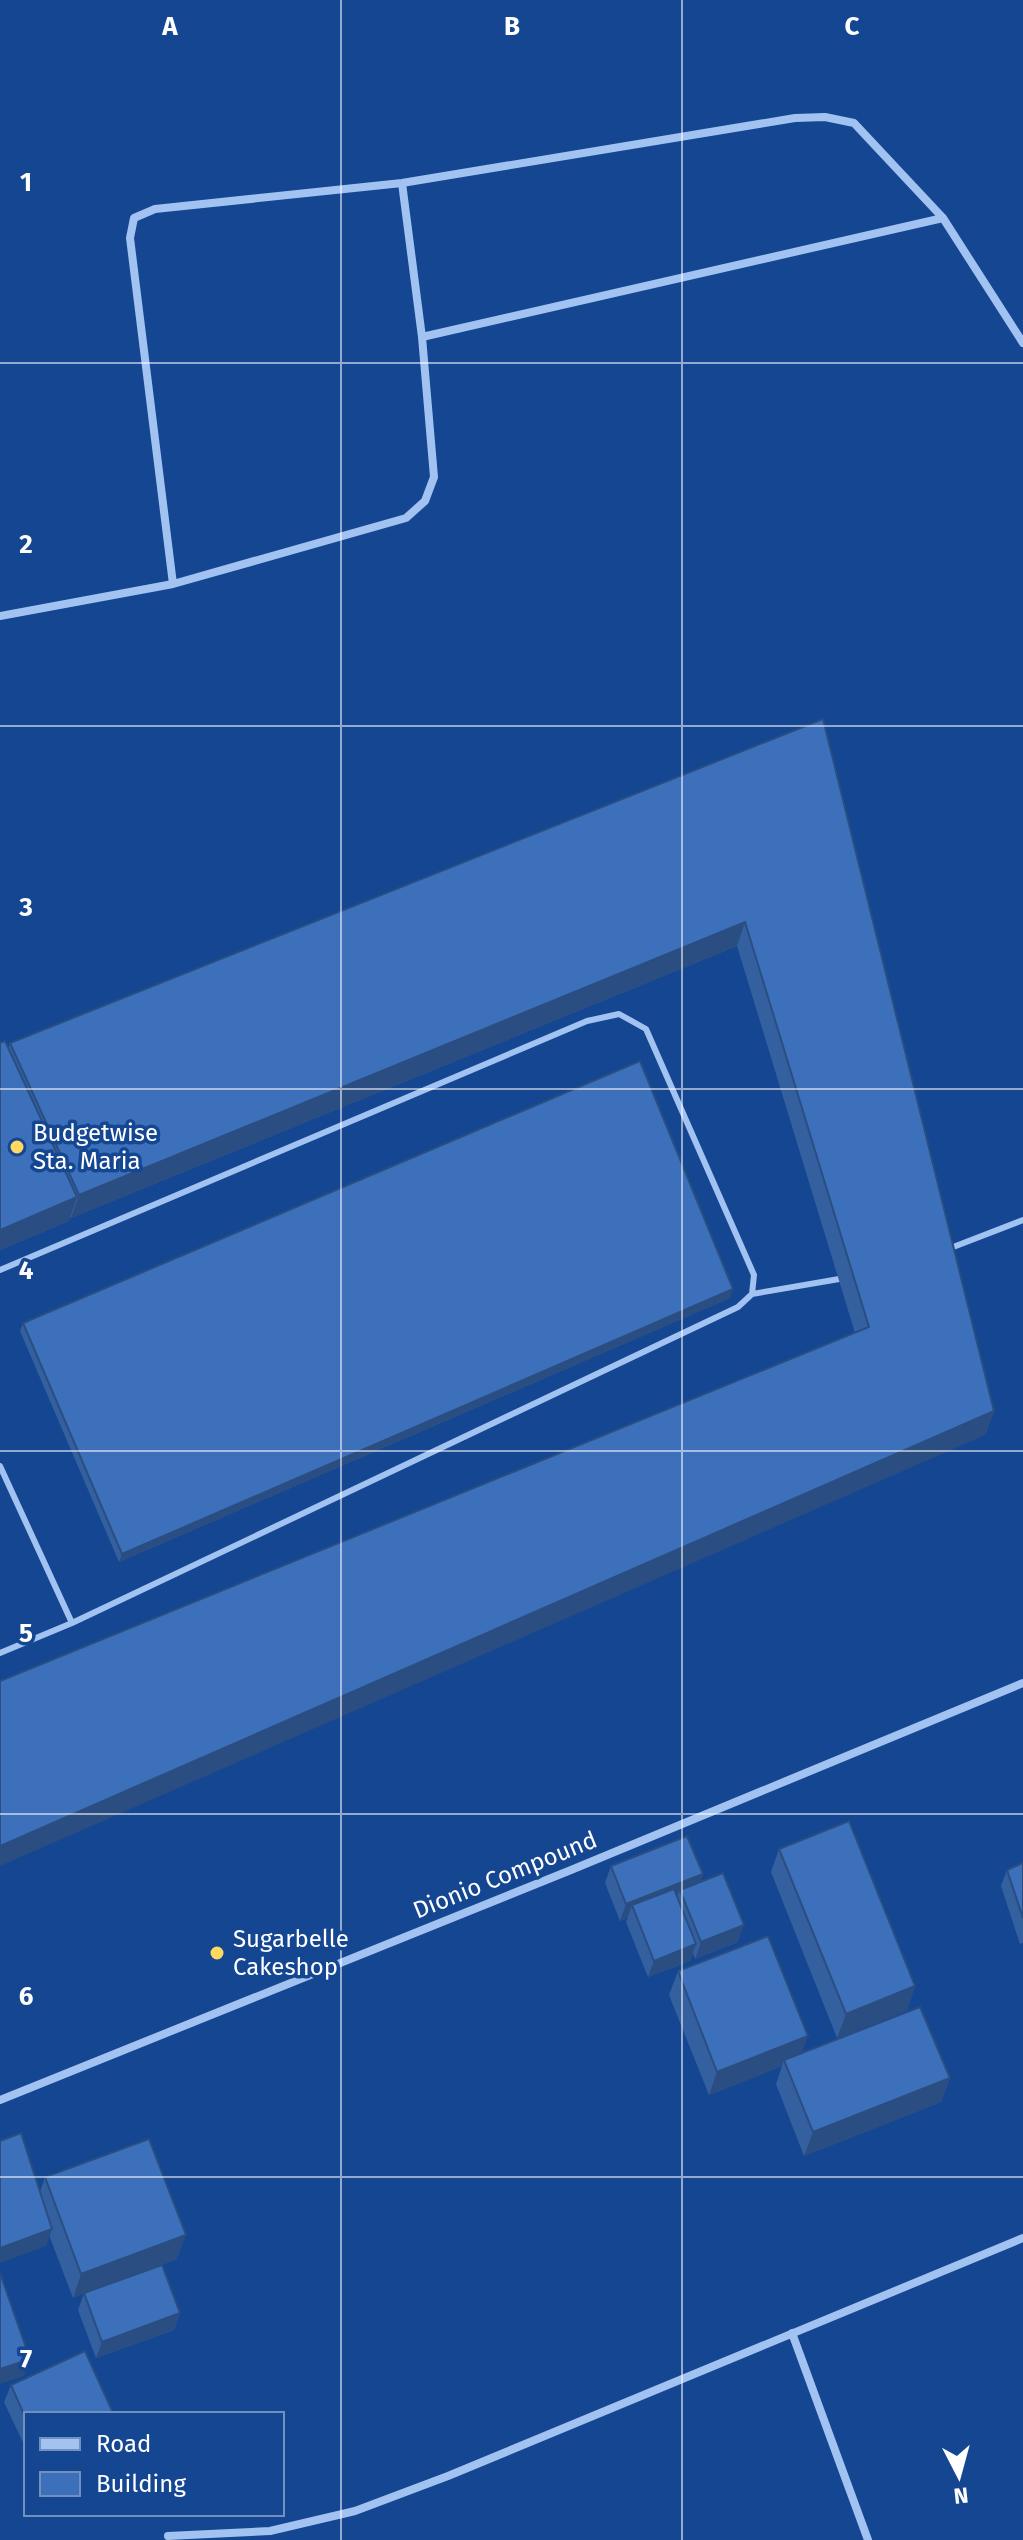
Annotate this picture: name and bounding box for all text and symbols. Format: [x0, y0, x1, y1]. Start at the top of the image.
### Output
text: A [161, 11, 178, 42]
text: B [504, 11, 520, 42]
text: C [845, 11, 860, 42]
text: 1 [20, 167, 32, 198]
text: 2 [19, 529, 33, 560]
text: 3 [18, 892, 33, 923]
place label: Budgetwise Sta. Maria [33, 1119, 158, 1175]
marker: Budgetwise Sta. Maria [8, 1138, 26, 1156]
text: 4 [19, 1255, 34, 1286]
text: 5 [19, 1618, 33, 1649]
street label: Dionio Compound [409, 1825, 601, 1925]
place label: Sugarbelle Cakeshop [233, 1925, 349, 1981]
marker: Sugarbelle Cakeshop [208, 1944, 226, 1962]
text: 6 [19, 1981, 34, 2012]
text: 7 [20, 2344, 32, 2375]
legend [24, 2412, 284, 2516]
text: Road [96, 2430, 151, 2458]
north arrow [919, 2436, 999, 2516]
text: Building [96, 2470, 186, 2498]
text: N [952, 2481, 970, 2510]

